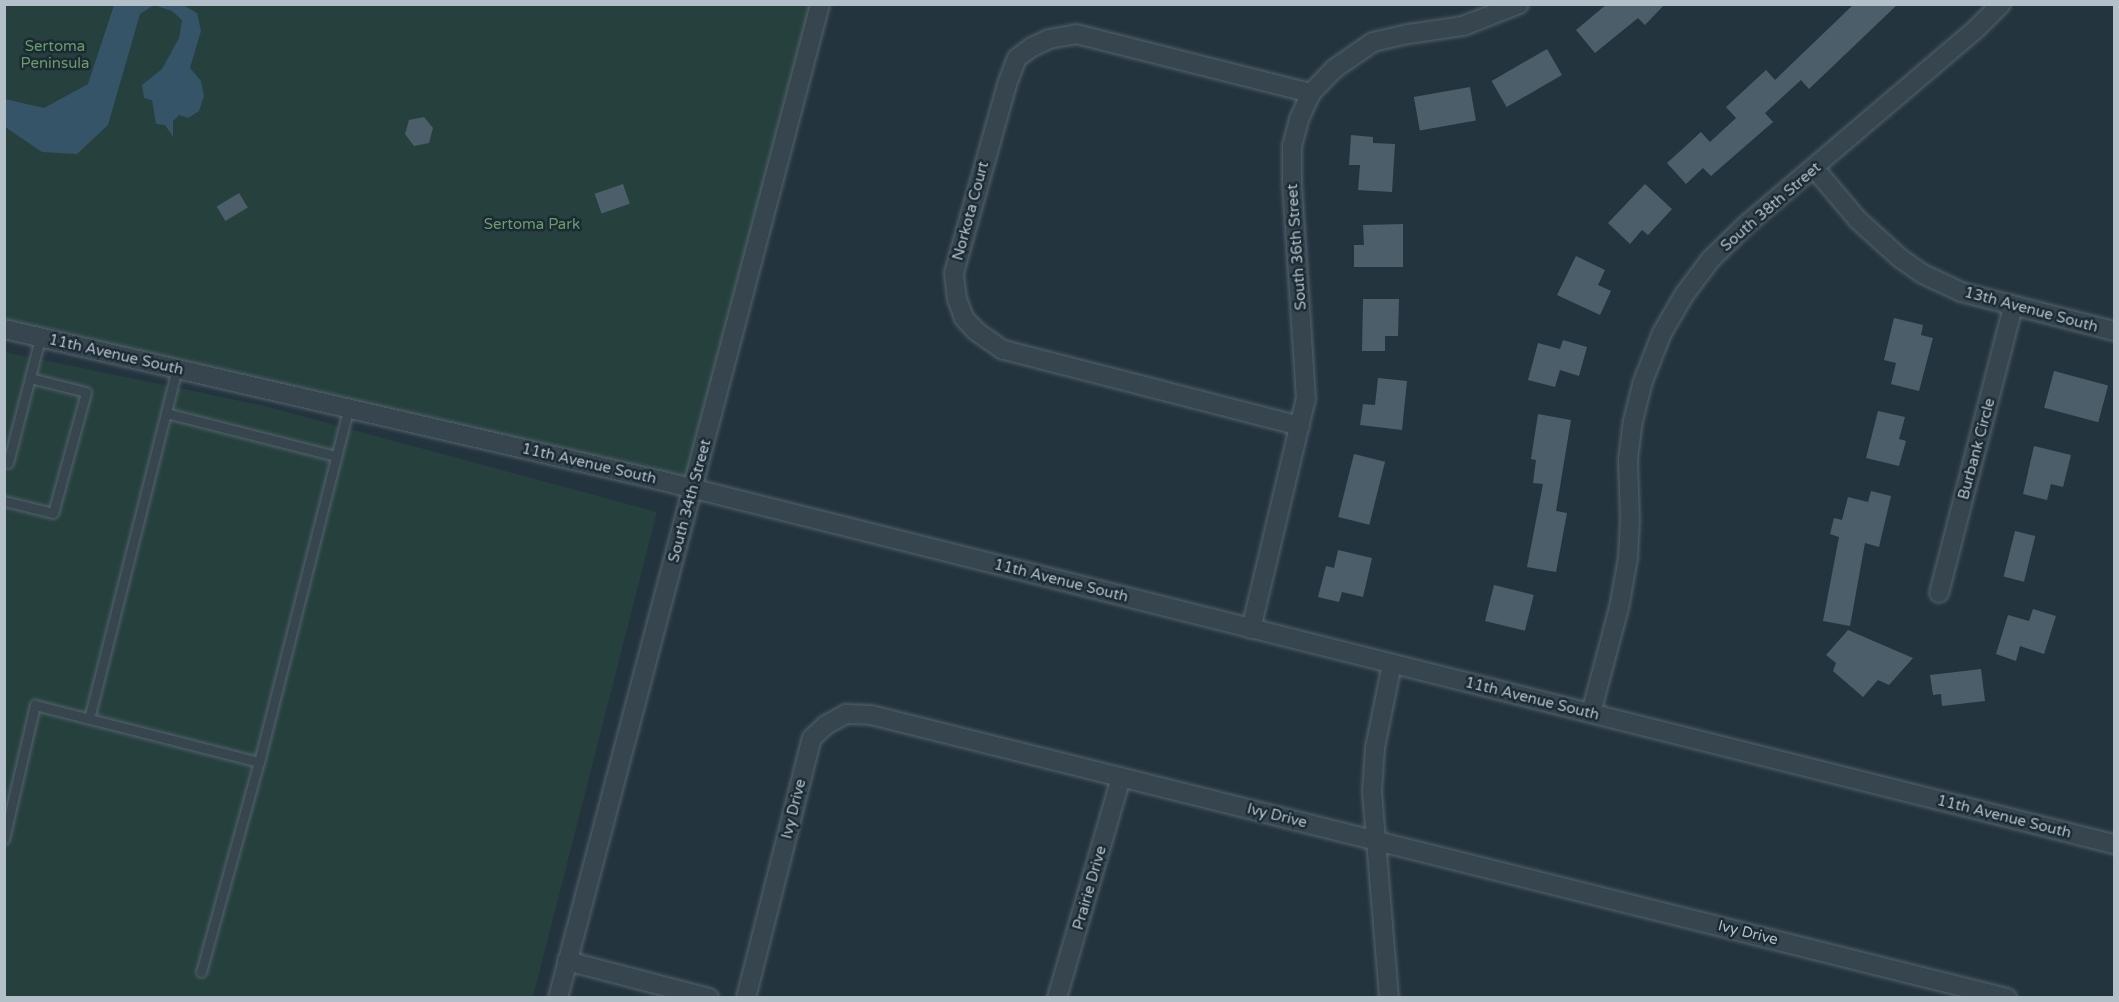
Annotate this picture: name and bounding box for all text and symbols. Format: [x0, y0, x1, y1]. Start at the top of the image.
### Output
park label: Sertoma Peninsula [21, 37, 89, 72]
street label: South 38th Street [1717, 159, 1825, 255]
street label: Norkota Court [949, 160, 993, 262]
street label: South 36th Street [1284, 183, 1310, 311]
park label: Sertoma Park [484, 216, 580, 234]
street label: 13th Avenue South [1962, 284, 2100, 336]
street label: 11th Avenue South [47, 331, 185, 379]
street label: Burbank Circle [1955, 396, 1999, 502]
street label: South 34th Street [665, 437, 715, 565]
street label: 11th Avenue South [520, 440, 658, 488]
street label: 11th Avenue South [992, 556, 1130, 606]
street label: 11th Avenue South [1463, 674, 1601, 724]
street label: Ivy Drive [778, 777, 810, 841]
street label: 11th Avenue South [1935, 792, 2073, 842]
street label: Ivy Drive [1245, 800, 1309, 832]
street label: Prairie Drive [1069, 844, 1111, 932]
street label: Ivy Drive [1716, 917, 1780, 949]

